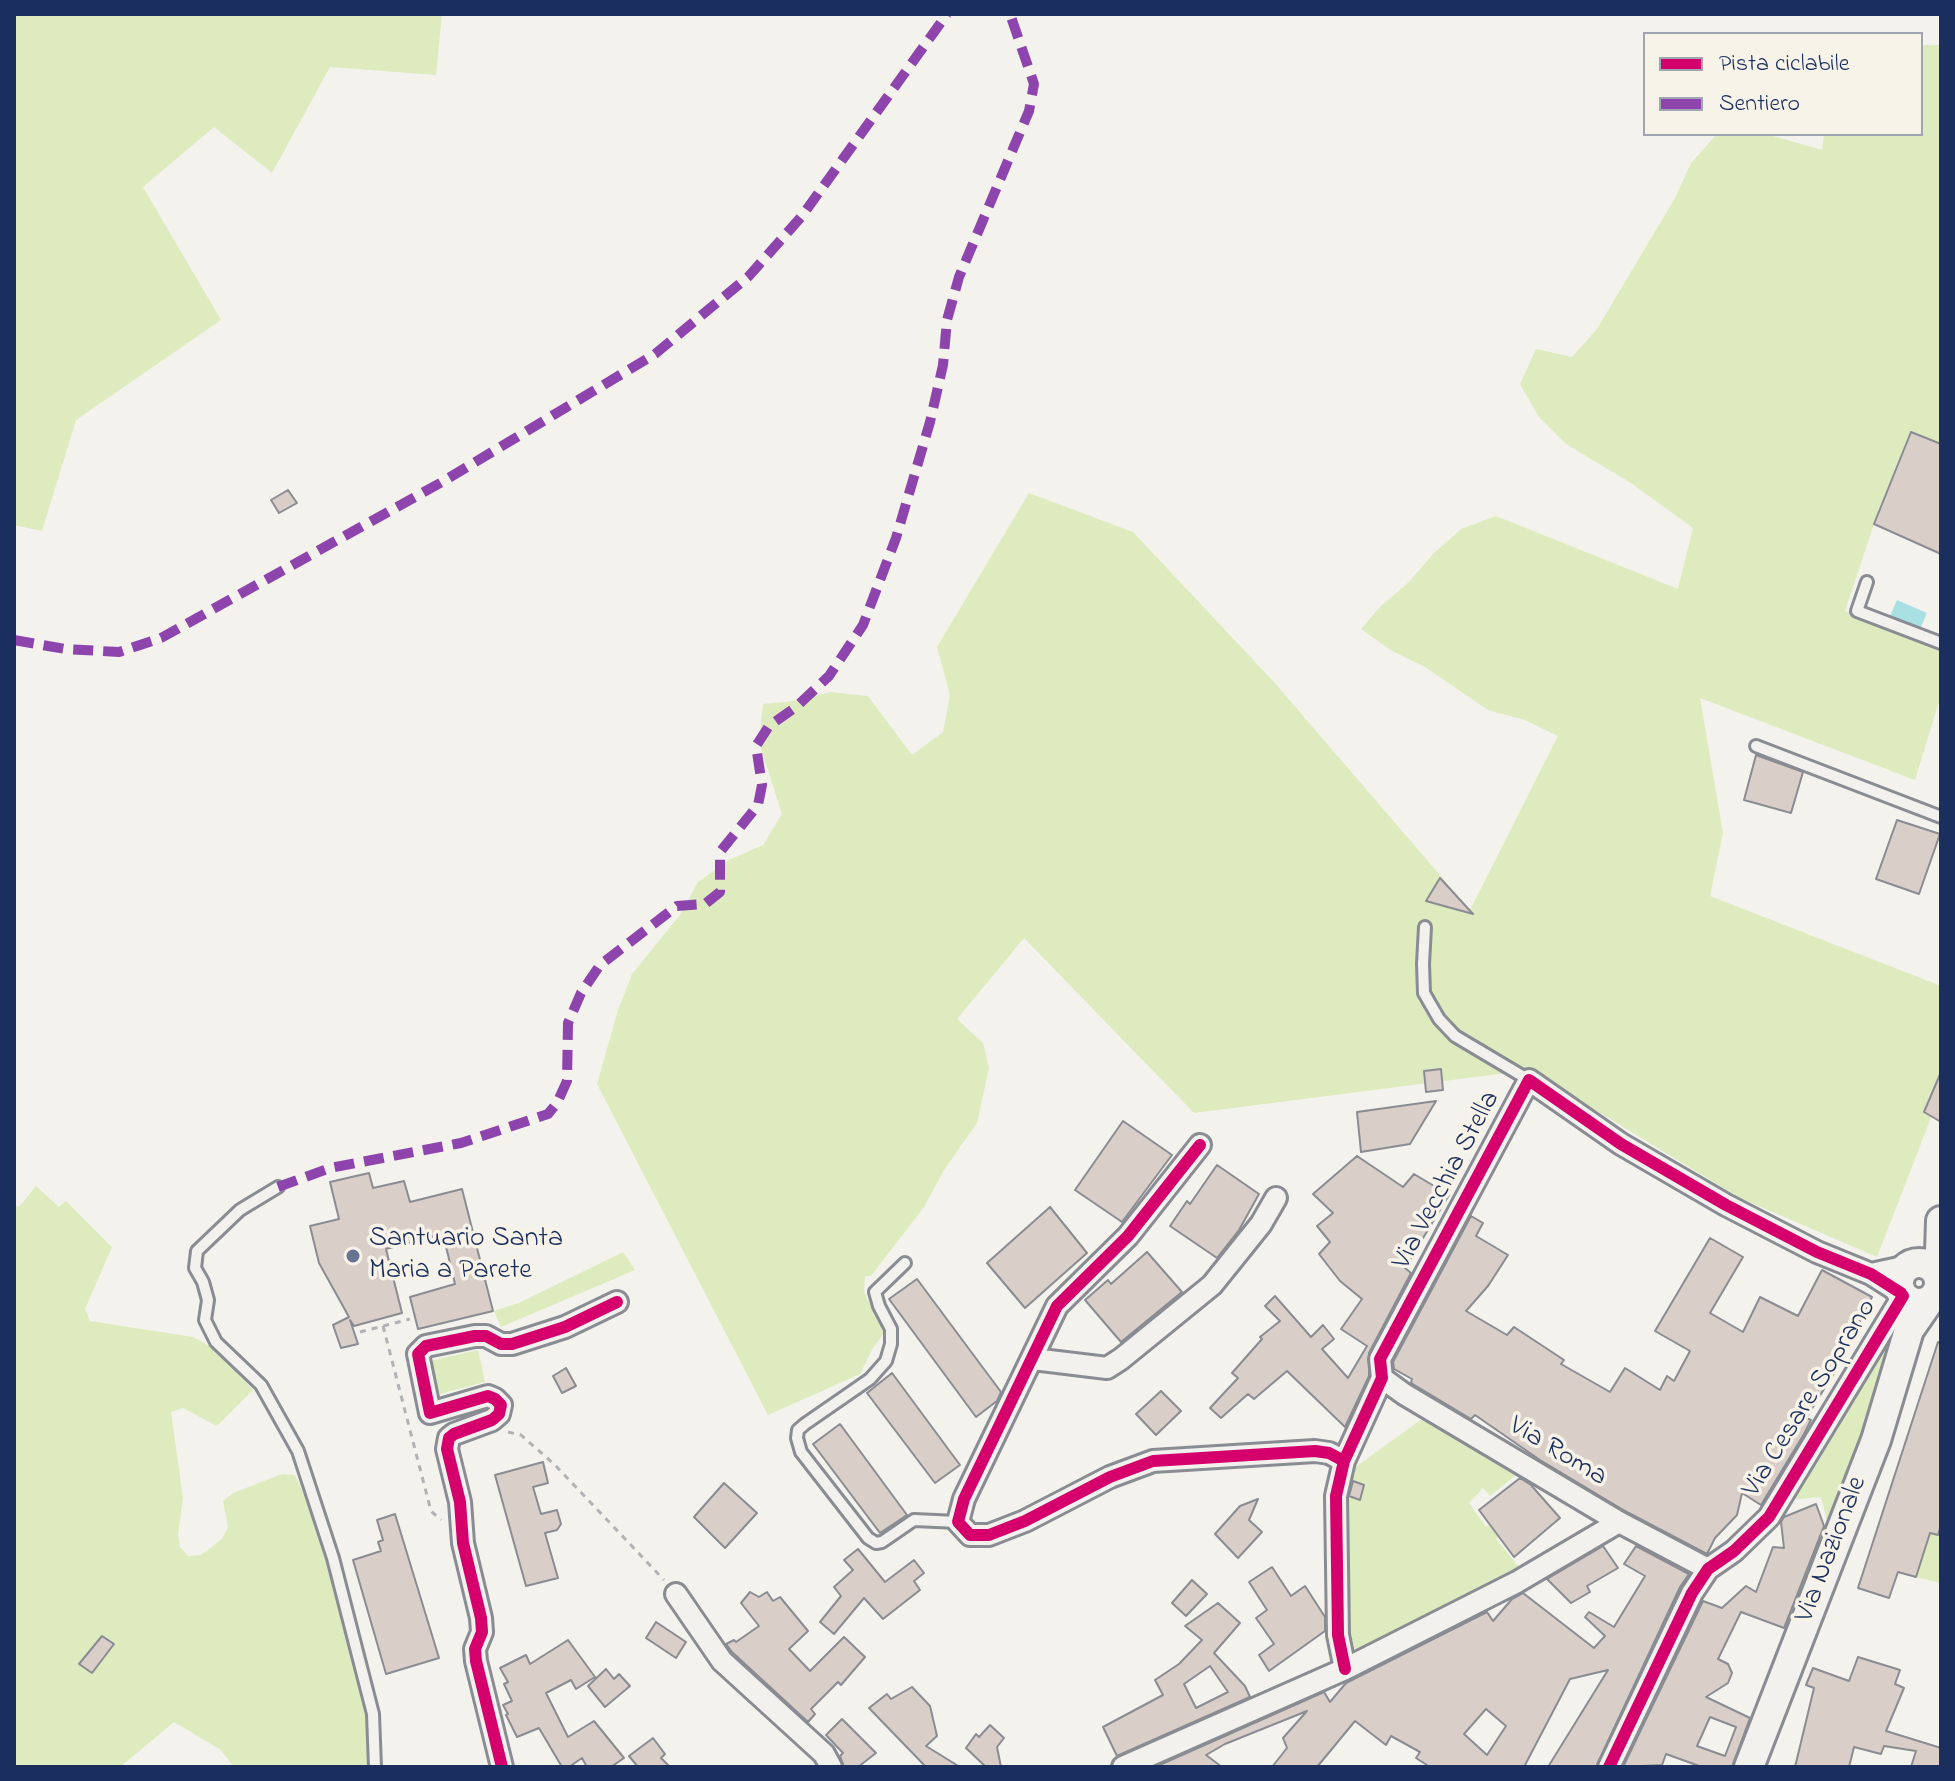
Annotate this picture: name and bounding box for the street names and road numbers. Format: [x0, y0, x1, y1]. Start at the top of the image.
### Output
street label: Via Vecchia Stella [1387, 1086, 1509, 1276]
street label: Via Cesare Soprano [1737, 1294, 1885, 1504]
street label: Via Roma [1502, 1411, 1612, 1495]
street label: Via Nazionale [1790, 1472, 1876, 1628]

